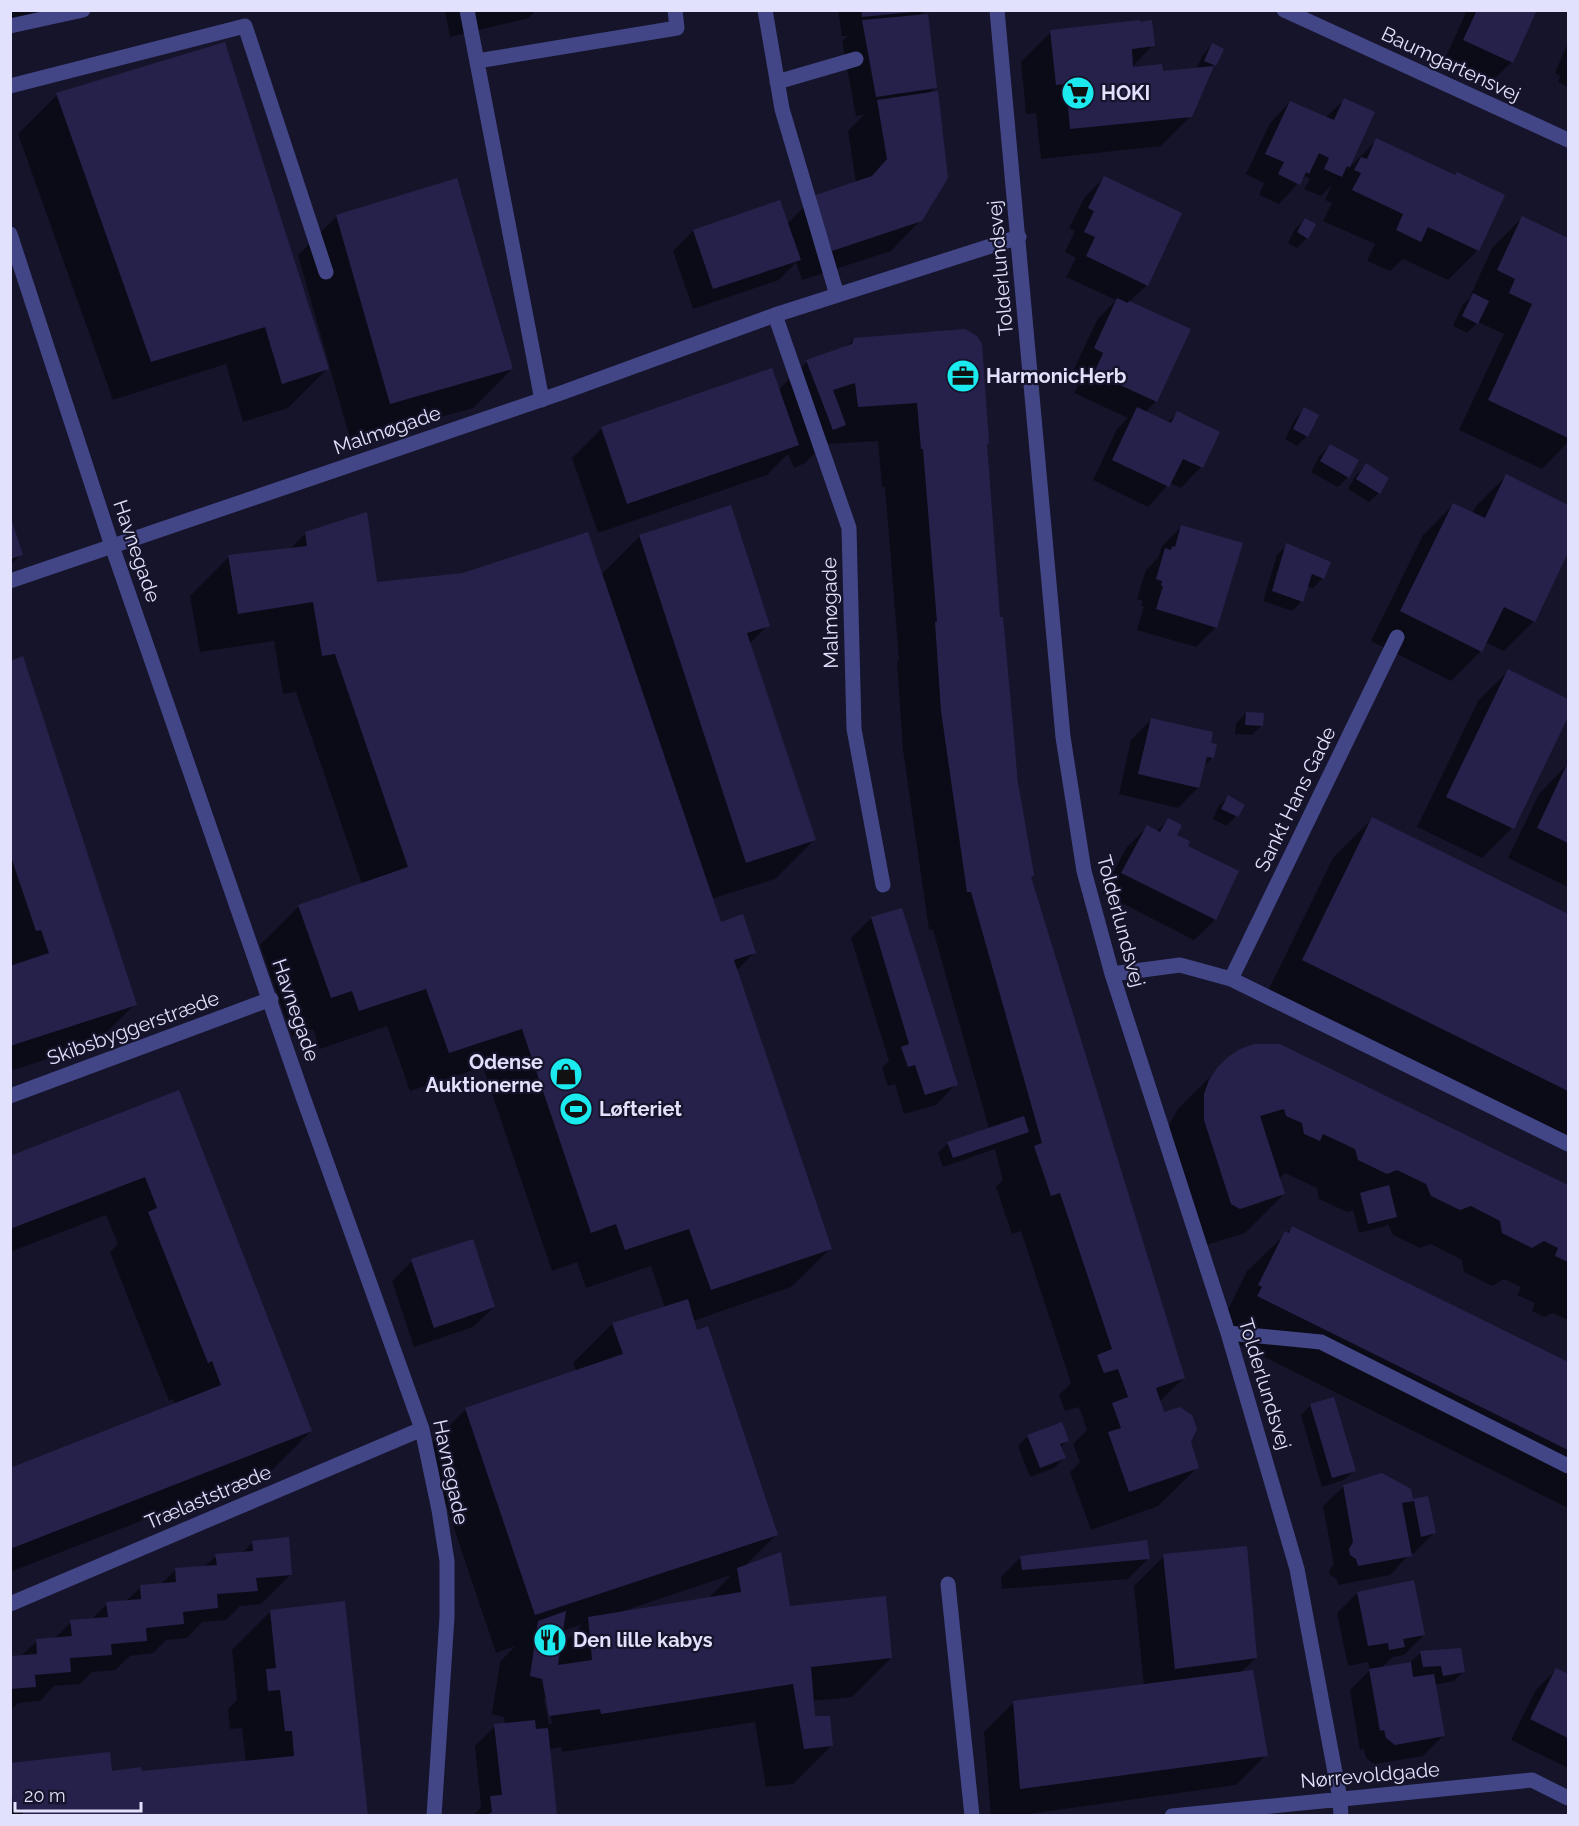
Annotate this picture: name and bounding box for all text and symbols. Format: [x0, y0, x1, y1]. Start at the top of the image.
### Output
street label: Baumgartensvej [1378, 21, 1524, 107]
supermarket icon: HOKI [1060, 75, 1096, 111]
place label: HOKI [1101, 81, 1150, 105]
street label: Tolderlundsvej [982, 199, 1018, 337]
office icon: HarmonicHerb [945, 358, 981, 394]
place label: HarmonicHerb [986, 364, 1127, 388]
street label: Malmøgade [330, 400, 444, 459]
street label: Havnegade [108, 497, 166, 606]
street label: Malmøgade [817, 557, 843, 669]
street label: Sankt Hans Gade [1249, 722, 1341, 875]
street label: Tolderlundsvej [1092, 852, 1150, 990]
street label: Havnegade [267, 956, 325, 1065]
street label: Skibsbyggerstræde [44, 986, 222, 1070]
place label: Odense Auktionerne [425, 1050, 543, 1097]
shop icon: Odense Auktionerne [548, 1056, 584, 1092]
sports icon: Løfteriet [558, 1091, 594, 1127]
place label: Løfteriet [599, 1097, 682, 1121]
street label: Tolderlundsvej [1234, 1316, 1296, 1452]
street label: Havnegade [428, 1417, 474, 1527]
street label: Trælaststræde [141, 1460, 275, 1534]
restaurant icon: Den lille kabys [532, 1622, 568, 1658]
place label: Den lille kabys [573, 1628, 713, 1652]
street label: Nørrevoldgade [1299, 1757, 1441, 1793]
scale bar [15, 1775, 141, 1813]
text: 20 m [24, 1785, 66, 1806]

